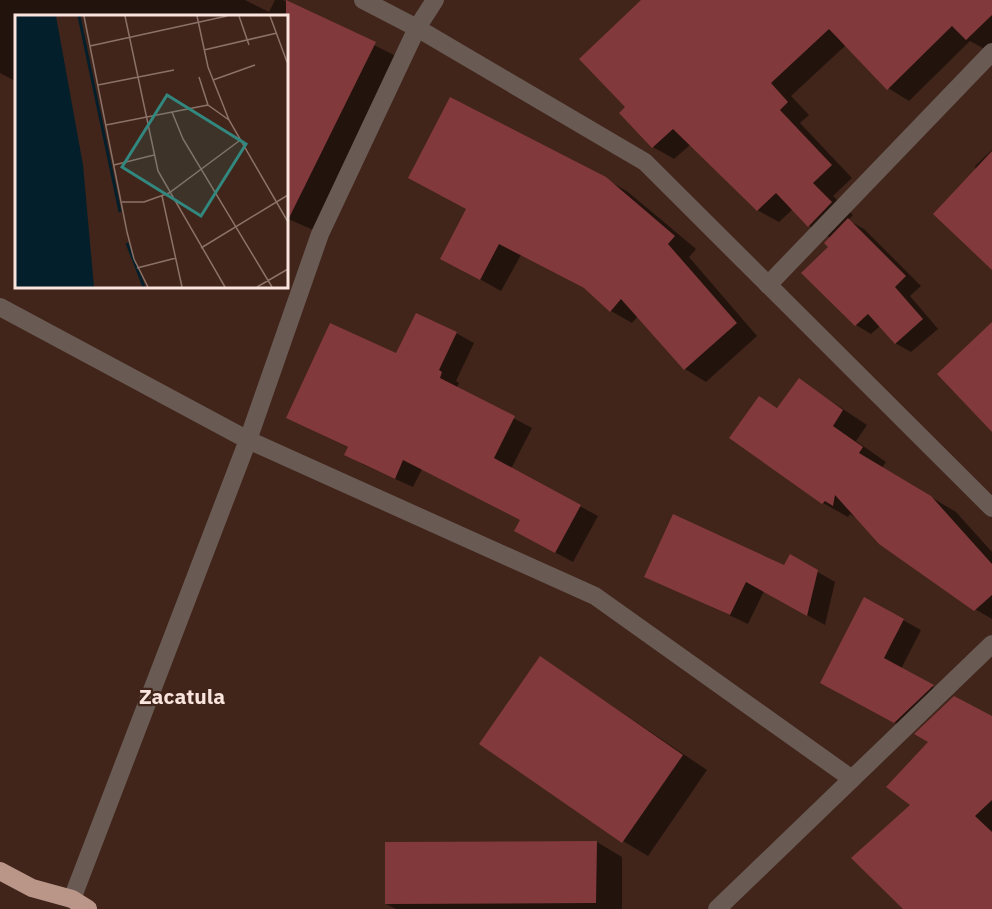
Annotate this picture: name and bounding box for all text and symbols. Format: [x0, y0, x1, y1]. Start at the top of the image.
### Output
inset map [15, 15, 288, 288]
district label: Zacatula [139, 682, 225, 710]

